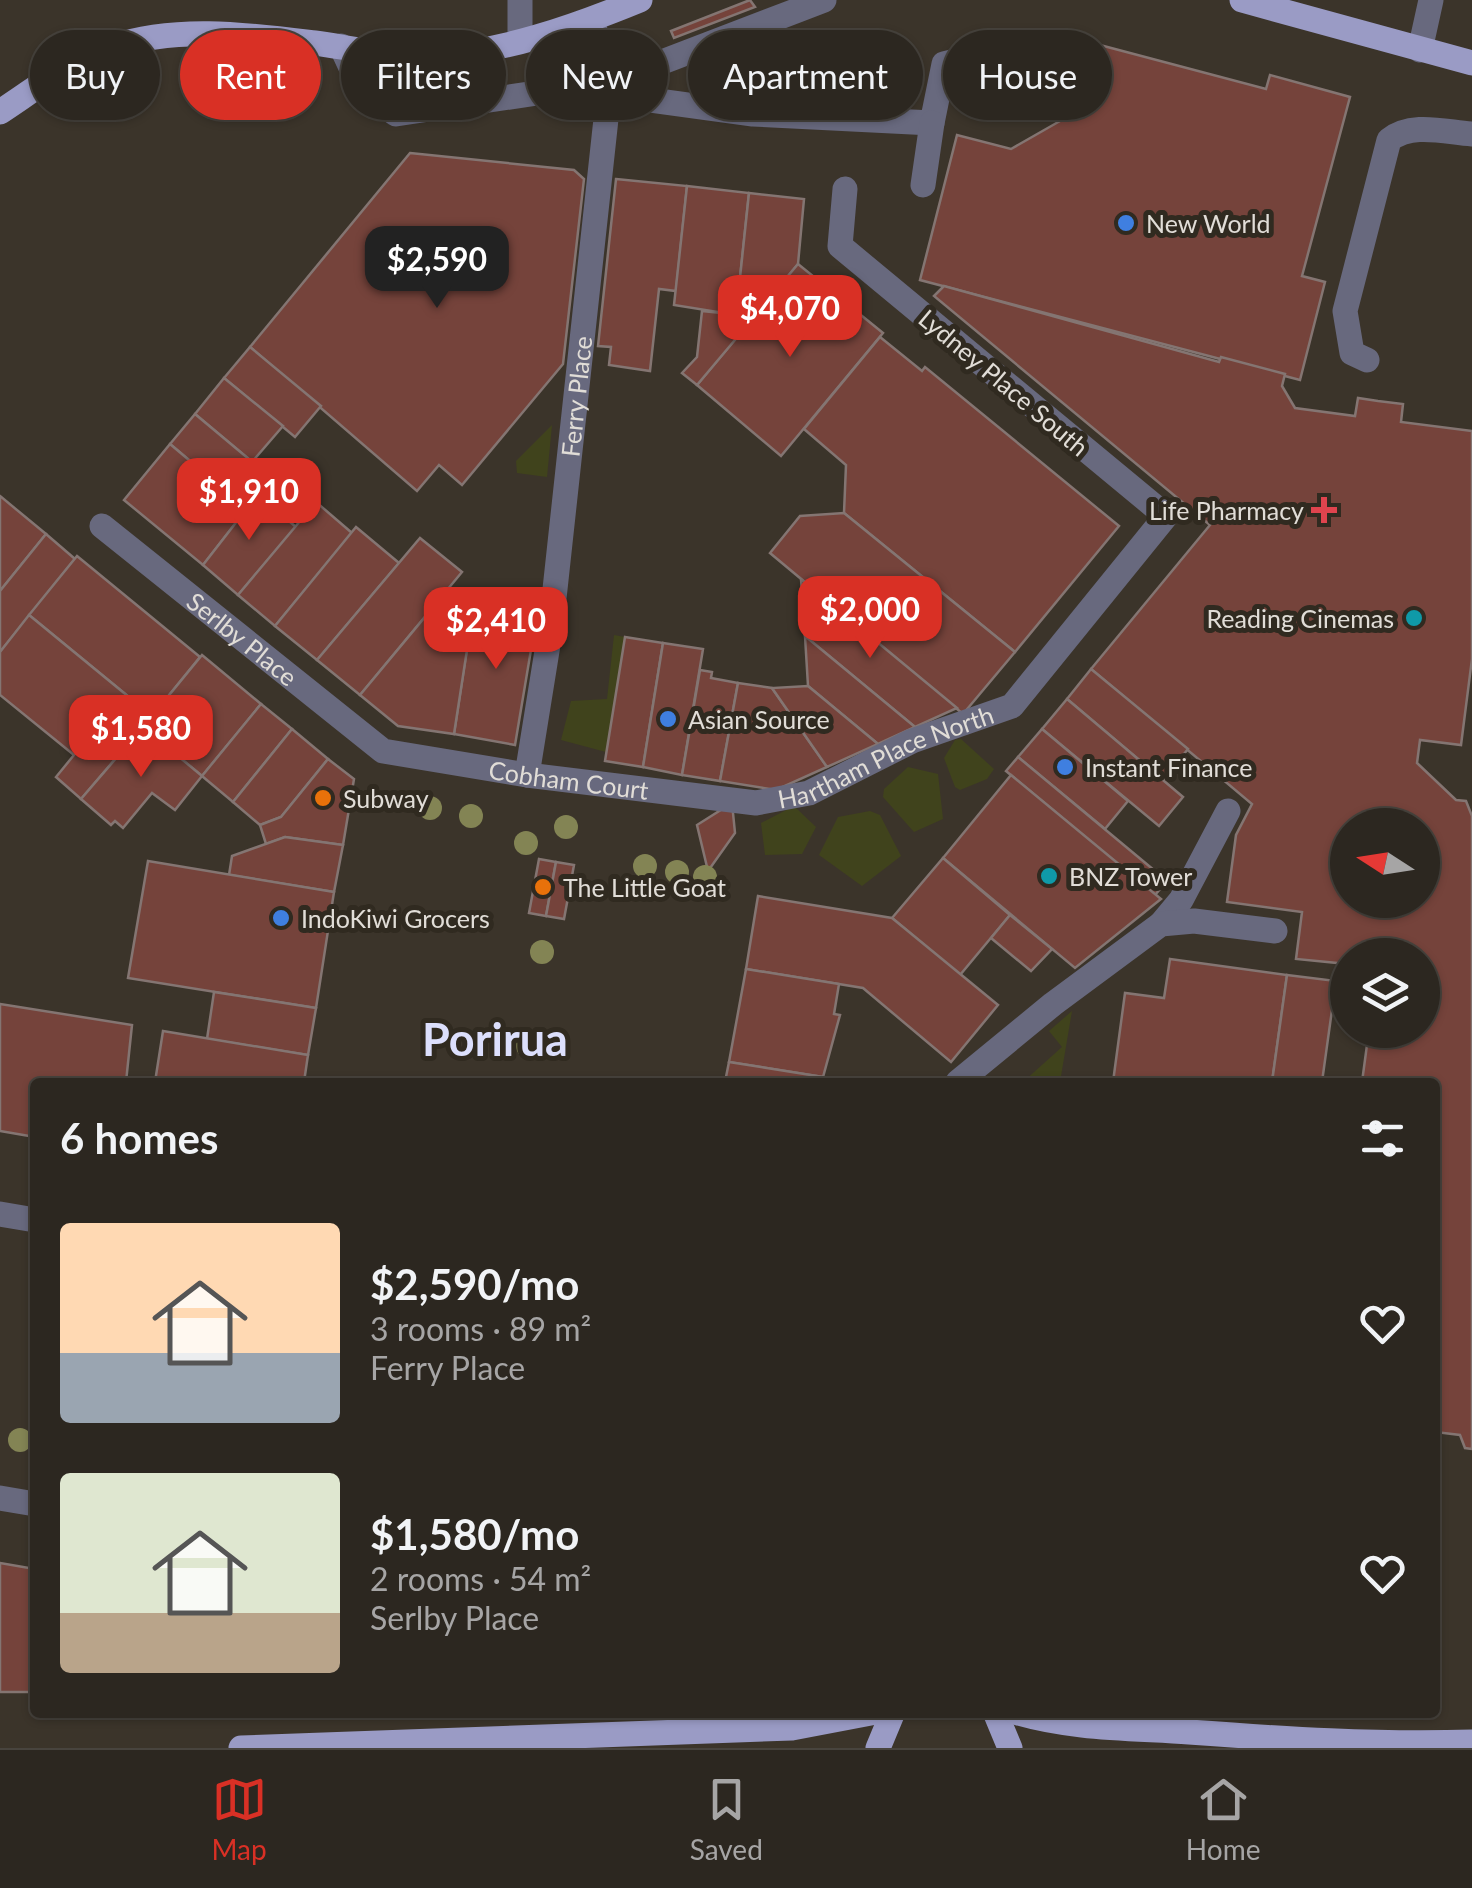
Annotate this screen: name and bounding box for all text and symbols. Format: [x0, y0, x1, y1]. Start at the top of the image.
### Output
chip: Buy [30, 30, 160, 120]
chip: Rent [180, 30, 321, 120]
chip: Filters [341, 30, 506, 120]
chip: New [526, 30, 668, 120]
chip: Apartment [688, 30, 923, 120]
chip: House [943, 30, 1112, 120]
place label: New World [1146, 208, 1271, 238]
marker: New World [1115, 212, 1137, 234]
pin: $2,590 [356, 226, 518, 311]
text: $2,590 [387, 239, 487, 278]
pin: $4,070 [709, 275, 871, 360]
text: $4,070 [740, 288, 840, 327]
street label: Lydney Place South [913, 302, 1095, 462]
street label: Ferry Place [554, 334, 597, 458]
pin: $1,910 [168, 458, 330, 543]
text: $1,910 [199, 471, 299, 510]
place label: Life Pharmacy [1149, 495, 1304, 525]
marker: Life Pharmacy [1313, 499, 1335, 521]
pin: $2,000 [789, 576, 951, 661]
street label: Serlby Place [181, 585, 304, 692]
pin: $2,410 [415, 587, 577, 672]
text: $2,000 [820, 589, 920, 628]
text: $2,410 [446, 600, 546, 639]
place label: Reading Cinemas [1207, 603, 1394, 633]
marker: Reading Cinemas [1403, 607, 1425, 629]
pin: $1,580 [60, 695, 222, 780]
street label: Hartham Place North [775, 699, 997, 814]
place label: Asian Source [688, 704, 830, 734]
text: $1,580 [91, 708, 191, 747]
marker: Asian Source [657, 708, 679, 730]
place label: Instant Finance [1085, 752, 1252, 782]
street label: Cobham Court [487, 754, 650, 805]
marker: Instant Finance [1054, 756, 1076, 778]
place label: Subway [343, 783, 429, 813]
marker: Subway [312, 787, 334, 809]
north arrow [1330, 808, 1440, 918]
map controls [1330, 808, 1440, 1048]
place label: BNZ Tower [1069, 861, 1192, 891]
marker: BNZ Tower [1038, 865, 1060, 887]
place label: The Little Goat [563, 872, 726, 902]
marker: The Little Goat [532, 876, 554, 898]
place label: IndoKiwi Grocers [301, 903, 490, 933]
marker: IndoKiwi Grocers [270, 907, 292, 929]
button: layers [1330, 938, 1440, 1048]
district label: Porirua [422, 1012, 568, 1066]
icon: filters [1355, 1111, 1410, 1166]
text: 6 homes [60, 1113, 218, 1163]
text: $2,590/mo [370, 1259, 579, 1309]
icon: home [140, 1263, 260, 1383]
icon: heart [1355, 1296, 1410, 1351]
text: 3 rooms · 89 m² [370, 1309, 591, 1348]
text: Ferry Place [370, 1348, 525, 1387]
text: $1,580/mo [370, 1509, 579, 1559]
icon: home [140, 1513, 260, 1633]
icon: heart [1355, 1546, 1410, 1601]
text: 2 rooms · 54 m² [370, 1559, 591, 1598]
text: Serlby Place [370, 1598, 539, 1637]
tab: Map [212, 1772, 267, 1866]
tab: Saved [690, 1772, 763, 1866]
tab: Home [1186, 1772, 1260, 1866]

